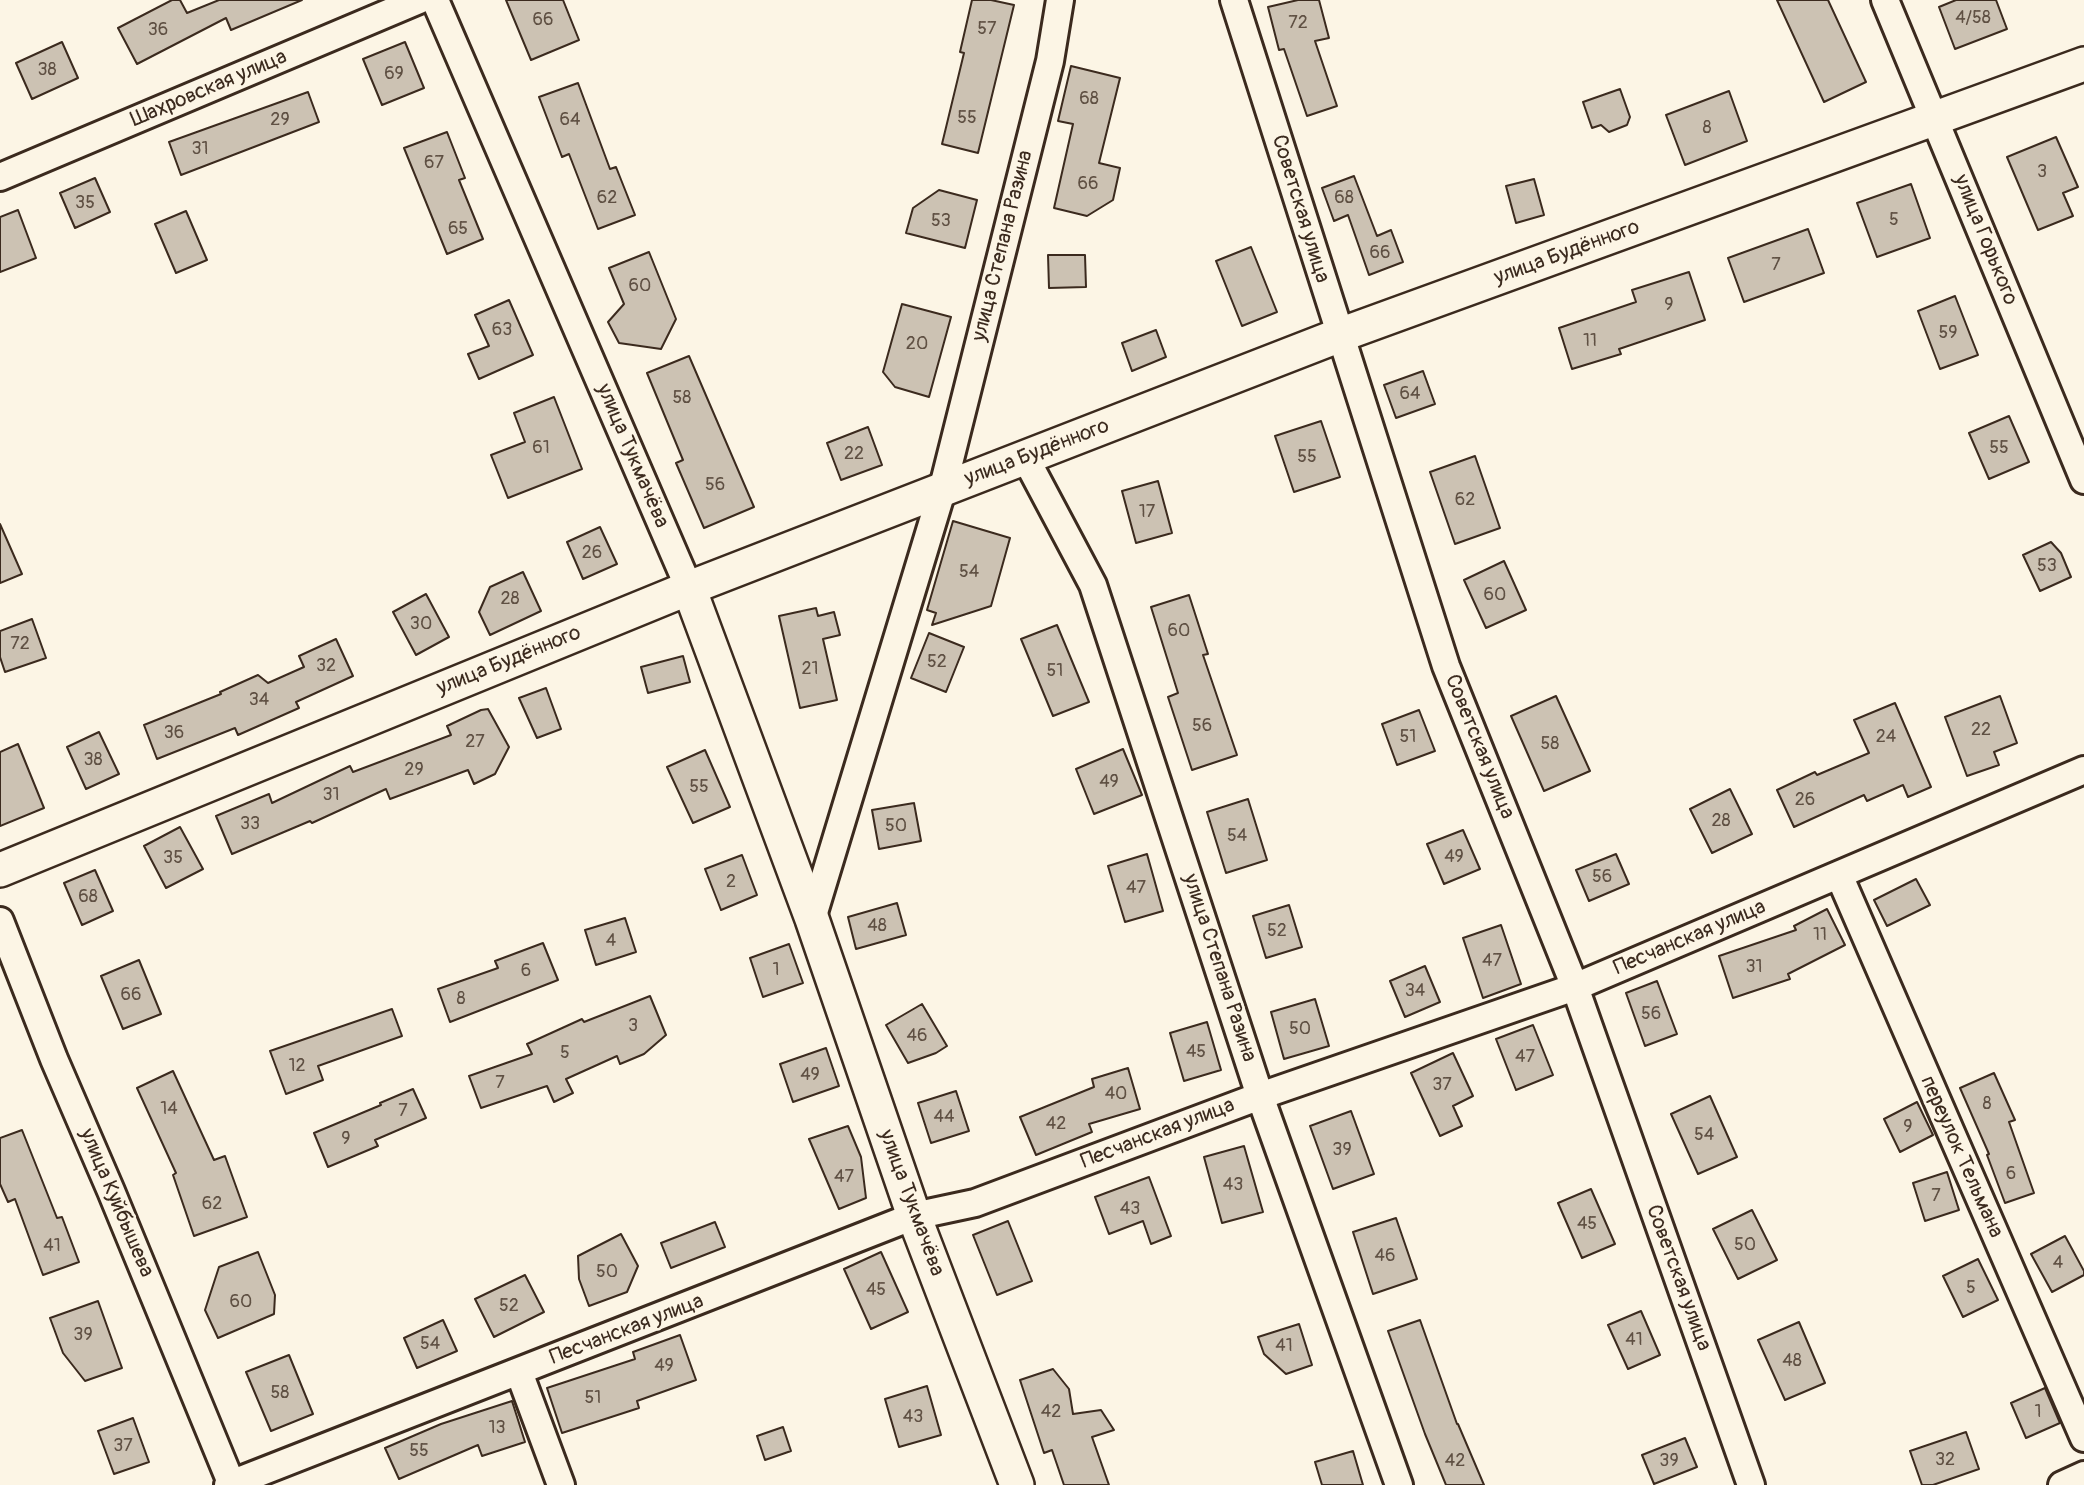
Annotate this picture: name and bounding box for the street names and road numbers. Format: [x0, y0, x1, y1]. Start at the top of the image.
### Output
street label: Шахровская улица [127, 45, 291, 133]
street label: Советская улица [1266, 132, 1334, 286]
street label: улица Степана Разина [967, 148, 1039, 344]
street label: улица Горького [1947, 171, 2023, 309]
street label: улица Будённого [1491, 215, 1643, 291]
street label: улица Тукмачёва [590, 380, 674, 532]
street label: улица Будённого [961, 414, 1113, 492]
street label: улица Будённого [433, 621, 585, 701]
street label: Советская улица [1439, 671, 1519, 823]
street label: улица Степана Разина [1177, 871, 1261, 1065]
street label: Песчанская улица [1610, 895, 1770, 981]
street label: переулок Тельмана [1914, 1072, 2008, 1242]
street label: Песчанская улица [1078, 1093, 1238, 1175]
street label: улица Куйбышева [73, 1125, 159, 1281]
street label: улица Тукмачёва [873, 1126, 949, 1280]
street label: Советская улица [1640, 1202, 1716, 1354]
street label: Песчанская улица [547, 1289, 707, 1371]

